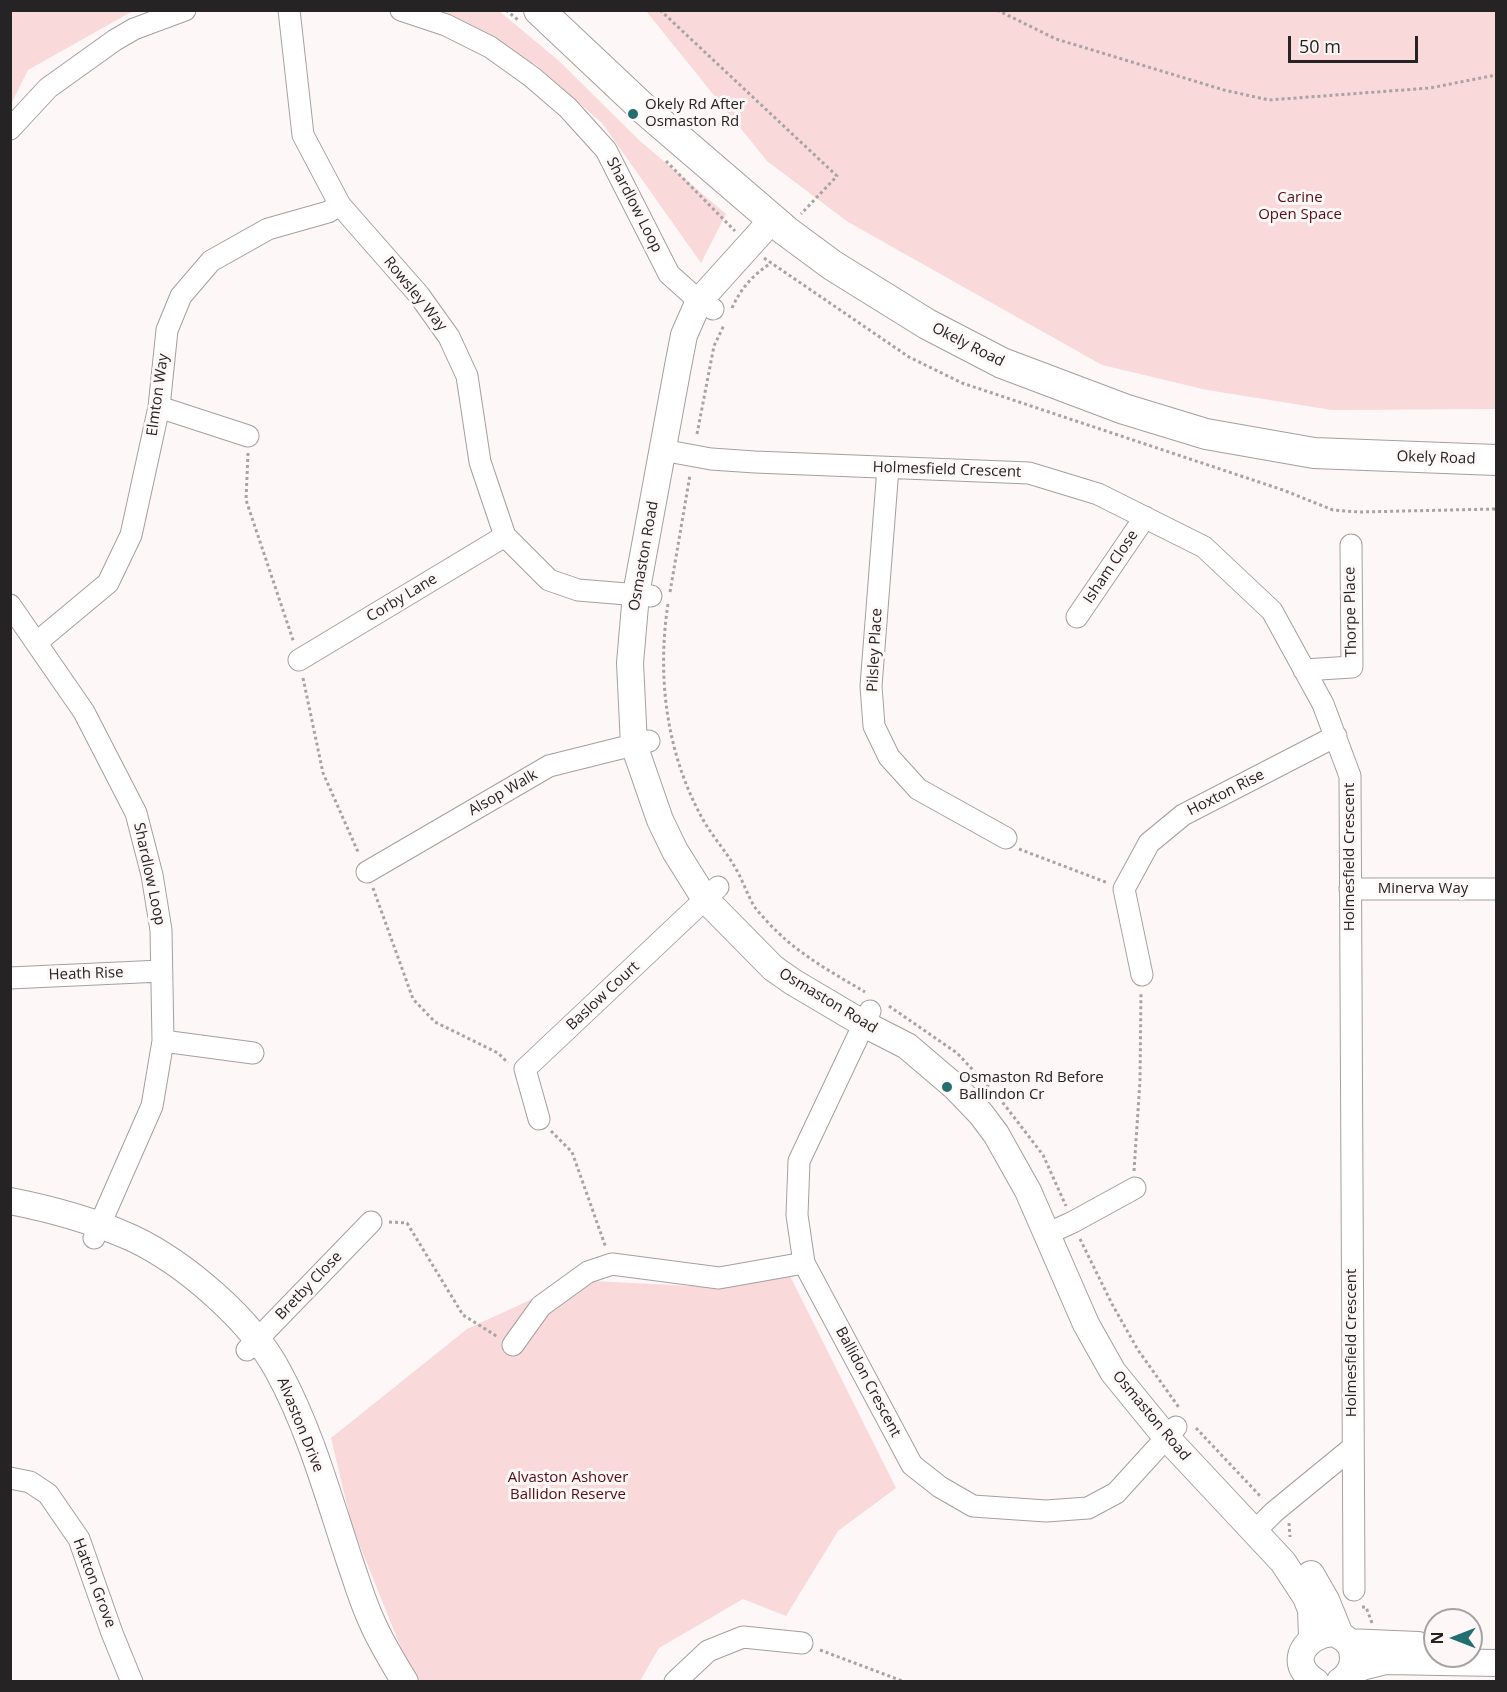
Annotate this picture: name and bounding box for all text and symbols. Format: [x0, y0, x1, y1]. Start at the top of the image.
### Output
scale bar [1291, 24, 1422, 62]
text: 50 m [1299, 34, 1341, 58]
place label: Okely Rd After Osmaston Rd [645, 96, 745, 131]
marker: Okely Rd After Osmaston Rd [626, 107, 640, 121]
street label: Shardlow Loop [602, 154, 666, 256]
park label: Carine Open Space [1258, 189, 1342, 224]
street label: Rowsley Way [380, 253, 450, 335]
street label: Okely Road [929, 319, 1007, 371]
street label: Elmton Way [143, 353, 173, 437]
street label: Okely Road [1396, 448, 1476, 468]
street label: Holmesfield Crescent [872, 458, 1022, 482]
street label: Osmaston Road [625, 500, 663, 612]
street label: Isham Close [1080, 527, 1142, 607]
street label: Thorpe Place [1341, 566, 1361, 658]
street label: Corby Lane [364, 570, 440, 626]
street label: Pilsley Place [864, 608, 886, 692]
street label: Alsop Walk [465, 766, 541, 820]
street label: Hoxton Rise [1184, 766, 1268, 820]
street label: Holmesfield Crescent [1341, 783, 1359, 931]
street label: Shardlow Loop [129, 821, 169, 927]
street label: Minerva Way [1378, 880, 1468, 898]
street label: Baslow Court [563, 958, 643, 1034]
street label: Heath Rise [48, 964, 124, 984]
street label: Osmaston Road [776, 965, 880, 1037]
place label: Osmaston Rd Before Ballindon Cr [959, 1069, 1104, 1104]
marker: Osmaston Rd Before Ballindon Cr [940, 1080, 954, 1094]
street label: Bretby Close [272, 1248, 346, 1324]
street label: Holmesfield Crescent [1343, 1269, 1361, 1417]
street label: Ballidon Crescent [831, 1324, 905, 1440]
street label: Osmaston Road [1108, 1368, 1194, 1464]
street label: Alvaston Drive [273, 1375, 327, 1475]
park label: Alvaston Ashover Ballidon Reserve [508, 1469, 628, 1504]
street label: Hatton Grove [69, 1536, 119, 1630]
north arrow [1423, 1608, 1483, 1668]
text: N [1426, 1632, 1448, 1645]

